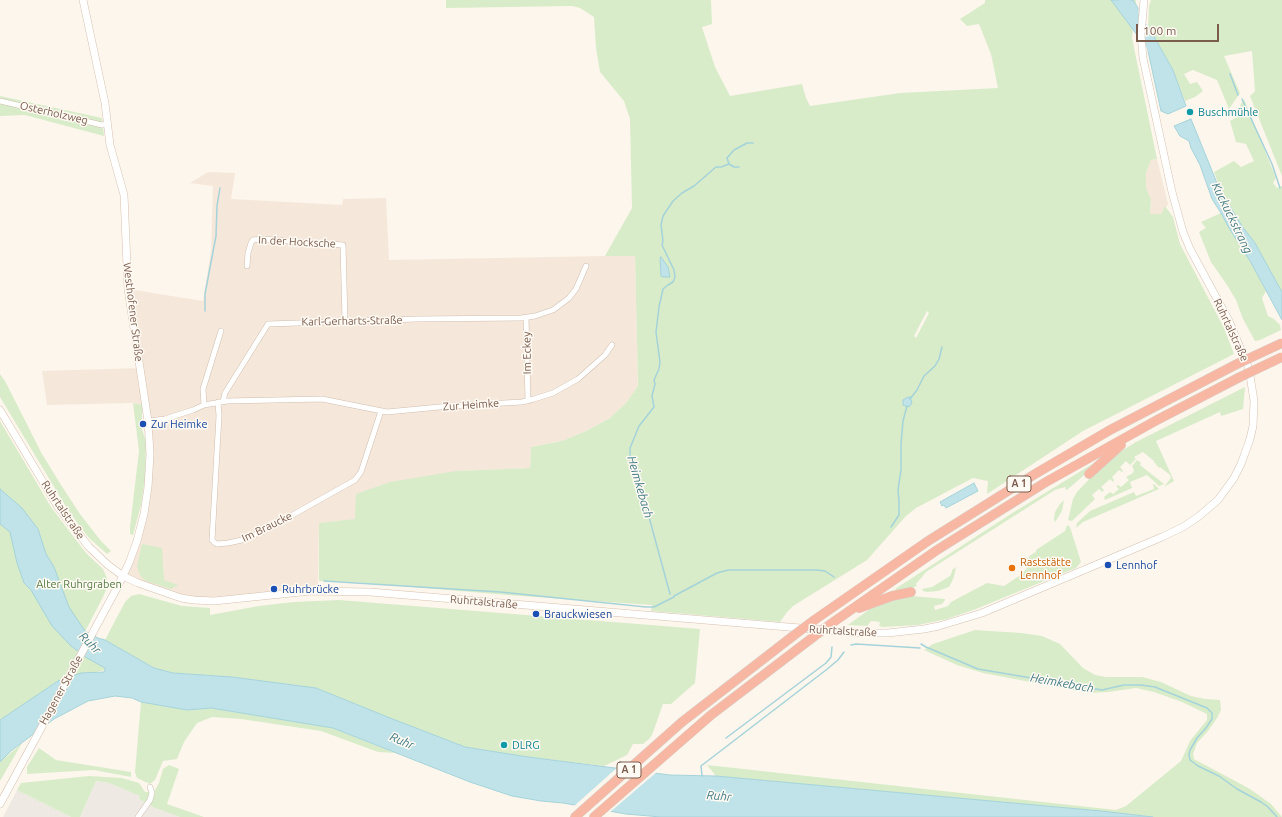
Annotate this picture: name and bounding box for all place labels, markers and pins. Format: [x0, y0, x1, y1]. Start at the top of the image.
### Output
place label: Buschmühle [1198, 105, 1258, 119]
marker: Buschmühle [1185, 107, 1195, 117]
place label: Zur Heimke [151, 417, 207, 431]
marker: Zur Heimke [138, 419, 148, 429]
place label: Raststätte Lennhof [1020, 555, 1071, 581]
place label: Lennhof [1116, 558, 1157, 572]
marker: Lennhof [1103, 560, 1113, 570]
marker: Raststätte Lennhof [1007, 563, 1017, 573]
place label: Ruhrbrücke [282, 582, 339, 596]
marker: Ruhrbrücke [269, 584, 279, 594]
place label: Brauckwiesen [544, 607, 612, 621]
marker: Brauckwiesen [531, 609, 541, 619]
place label: DLRG [512, 738, 539, 752]
marker: DLRG [499, 740, 509, 750]

